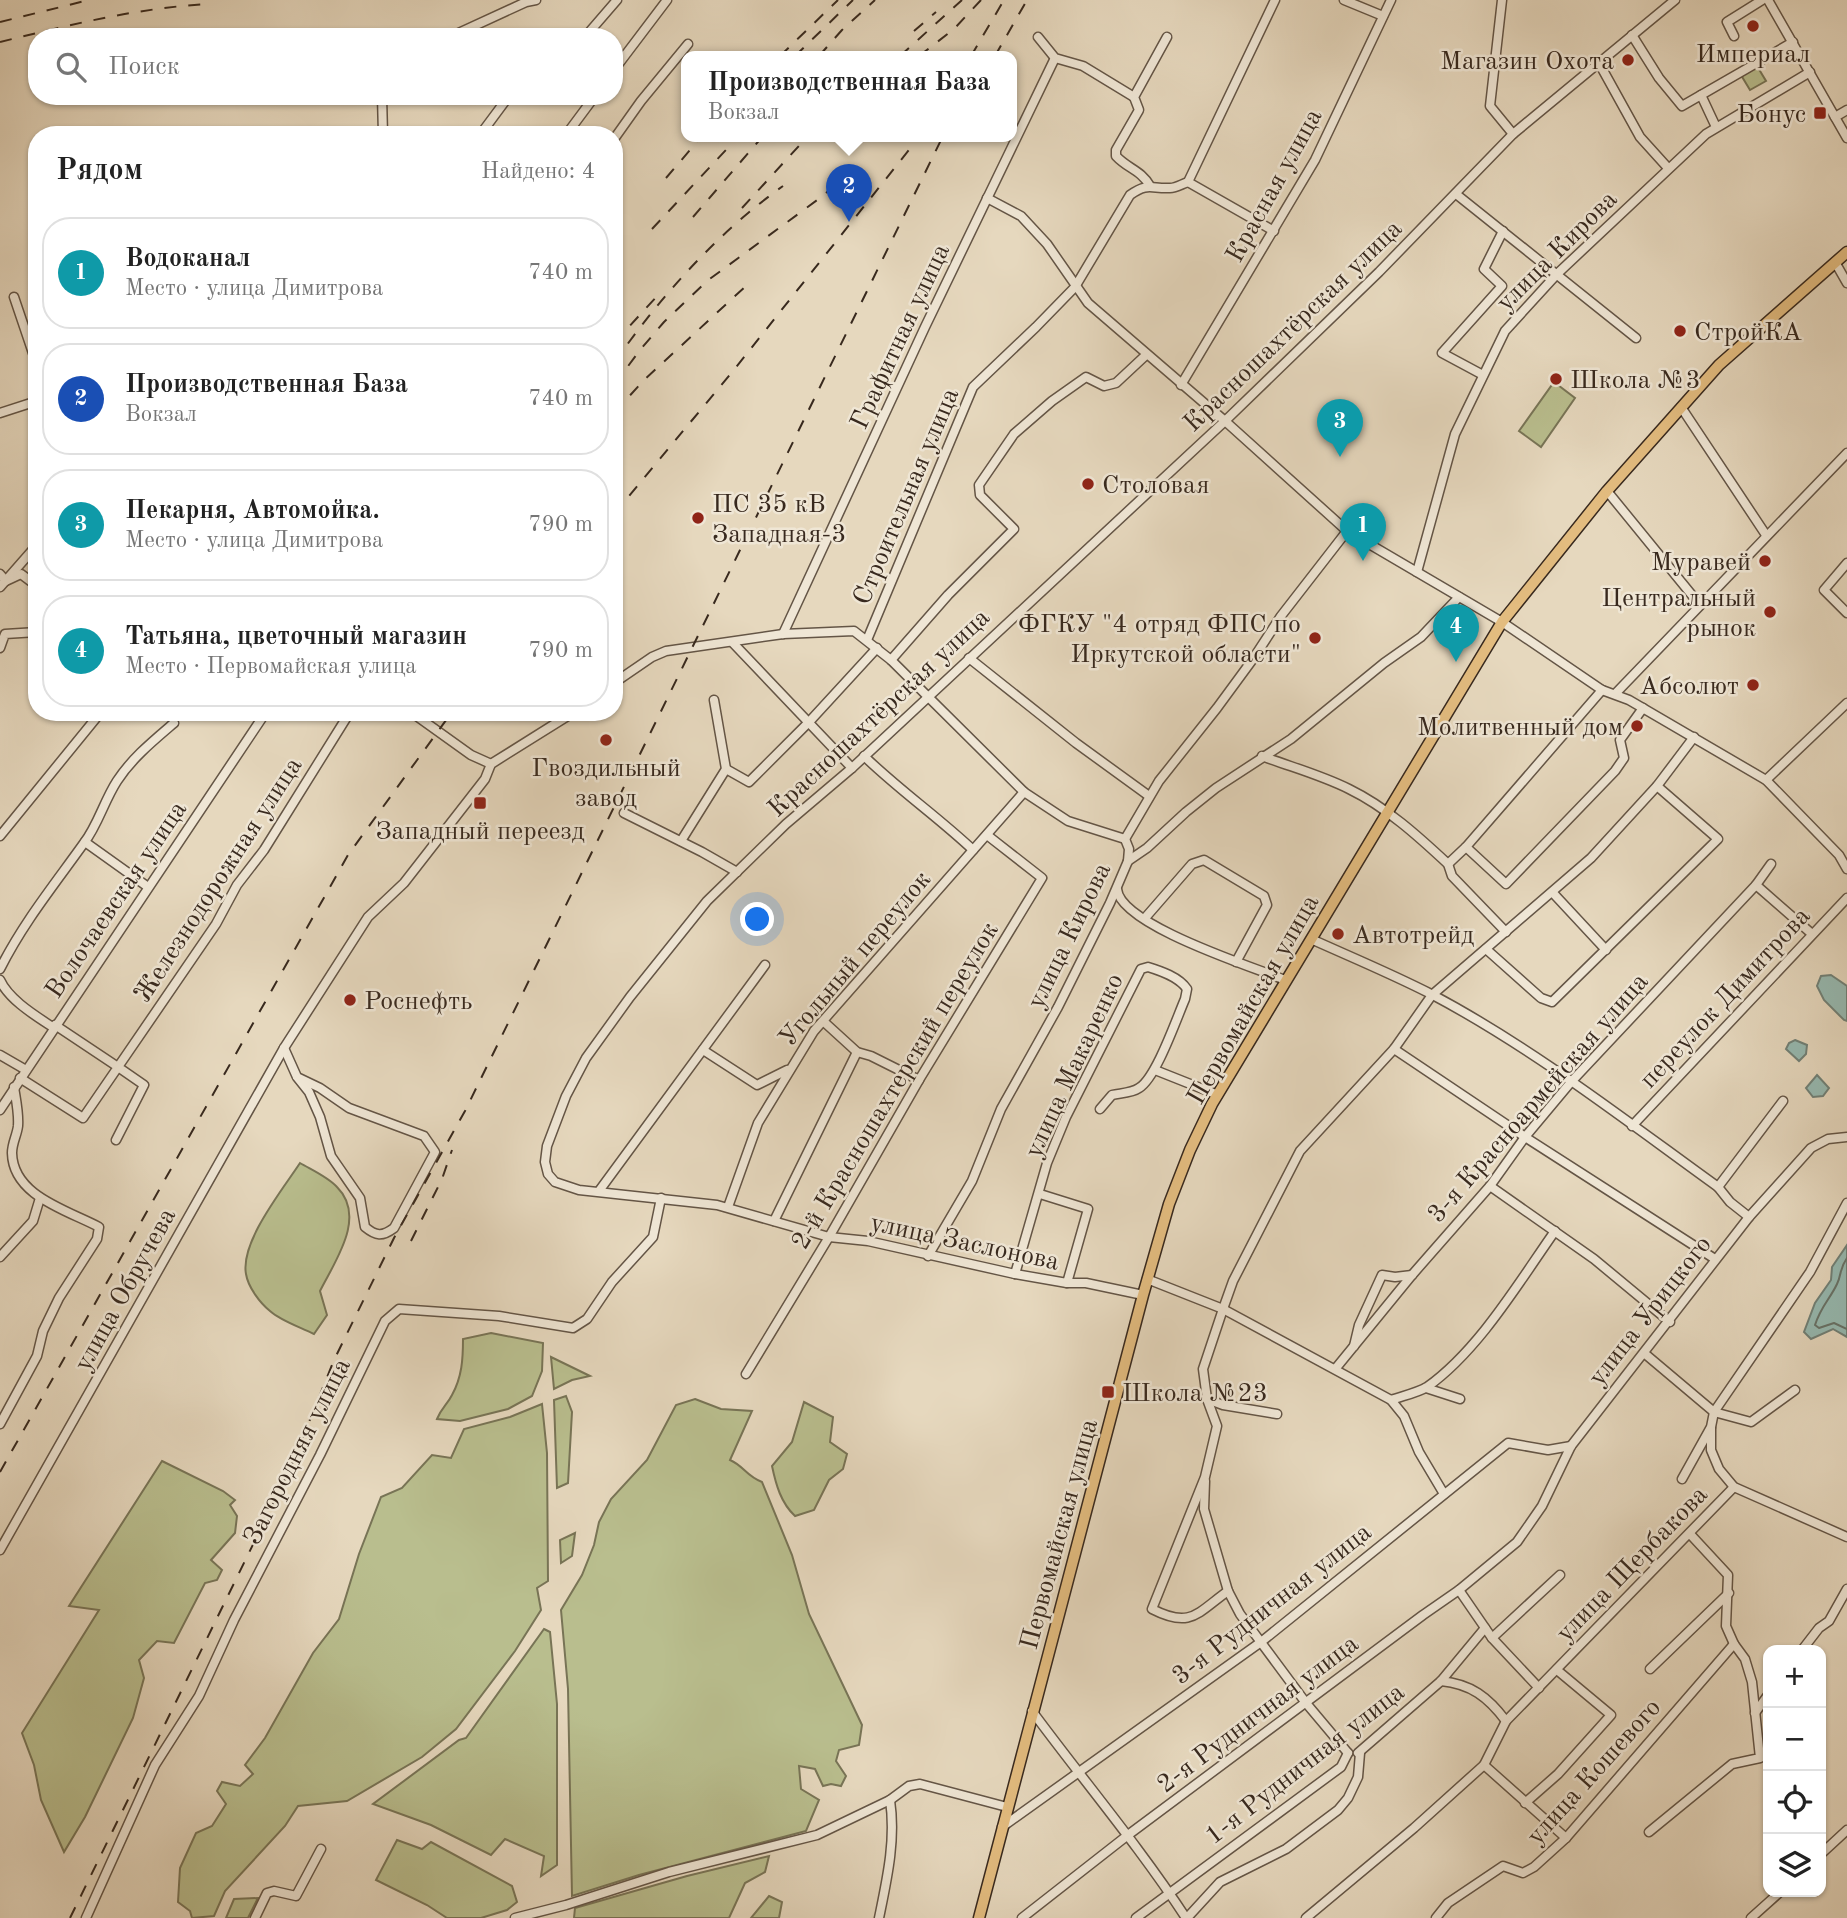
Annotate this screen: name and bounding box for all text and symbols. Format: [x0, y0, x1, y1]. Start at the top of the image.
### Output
marker: Империал [1745, 18, 1761, 34]
search box [28, 28, 623, 105]
place label: Империал [1696, 42, 1810, 68]
icon: search [52, 48, 90, 86]
place label: Магазин Охота [1440, 49, 1614, 75]
popup [681, 51, 1017, 142]
marker: Магазин Охота [1620, 52, 1636, 68]
text: Поиск [108, 54, 180, 80]
text: Производственная База [708, 70, 990, 96]
text: Вокзал [708, 101, 779, 124]
place label: Бонус [1737, 102, 1806, 128]
street label: Красная улица [1222, 105, 1328, 267]
marker: Бонус [1812, 105, 1828, 121]
text: Рядом [56, 156, 143, 186]
text: Найдено: 4 [481, 160, 595, 183]
pin: 2 [826, 164, 872, 222]
street label: улица Кирова [1492, 186, 1623, 317]
street label: Красношахтёрская улица [1179, 216, 1408, 437]
street label: Графитная улица [847, 240, 955, 433]
text: Водоканал [125, 246, 250, 272]
text: 1 [74, 261, 88, 284]
text: 740 m [528, 261, 593, 284]
text: Место · улица Димитрова [125, 277, 383, 300]
place label: СтройКА [1694, 320, 1802, 346]
marker: СтройКА [1672, 323, 1688, 339]
place label: Школа №3 [1570, 368, 1701, 394]
marker: Школа №3 [1548, 371, 1564, 387]
text: Производственная База [125, 372, 408, 398]
street label: Строительная улица [849, 385, 964, 609]
text: 2 [74, 387, 88, 410]
text: 740 m [528, 387, 593, 410]
pin: 3 [1317, 399, 1363, 457]
text: Вокзал [125, 403, 197, 426]
place label: Столовая [1102, 473, 1209, 499]
marker: Столовая [1080, 476, 1096, 492]
place label: ПС 35 кВ Западная-3 [712, 492, 846, 548]
text: Пекарня, Автомойка. [125, 498, 380, 524]
pin: 1 [1340, 503, 1386, 561]
marker: ПС 35 кВ Западная-3 [690, 510, 706, 526]
text: 3 [74, 513, 88, 536]
text: 790 m [528, 513, 593, 536]
text: Место · улица Димитрова [125, 529, 383, 552]
place label: Муравей [1651, 550, 1751, 576]
marker: Муравей [1757, 553, 1773, 569]
place label: Центральный рынок [1601, 586, 1756, 642]
street label: Красношахтёрская улица [764, 604, 995, 823]
pin: 4 [1433, 604, 1479, 662]
marker: Центральный рынок [1762, 604, 1778, 620]
place label: ФГКУ "4 отряд ФПС по Иркутской области" [1018, 612, 1301, 668]
text: Татьяна, цветочный магазин [125, 624, 467, 650]
marker: ФГКУ "4 отряд ФПС по Иркутской области" [1307, 630, 1323, 646]
text: 4 [74, 639, 88, 662]
text: 790 m [528, 639, 593, 662]
text: Место · Первомайская улица [125, 655, 417, 678]
place label: Абсолют [1639, 674, 1739, 700]
marker: Абсолют [1745, 677, 1761, 693]
place label: Молитвенный дом [1417, 715, 1623, 741]
marker: Молитвенный дом [1629, 718, 1645, 734]
marker: Гвоздильный завод [598, 732, 614, 748]
street label: Железнодорожная улица [130, 753, 308, 1007]
place label: Гвоздильный завод [531, 756, 681, 812]
marker: Западный переезд [472, 795, 488, 811]
street label: Волочаевская улица [41, 797, 192, 1003]
place label: Западный переезд [375, 819, 585, 845]
street label: улица Кирова [1023, 859, 1116, 1013]
street label: Угольный переулок [775, 867, 936, 1052]
street label: Первомайская улица [1183, 890, 1324, 1109]
your location [740, 902, 774, 936]
street label: переулок Димитрова [1635, 903, 1816, 1094]
street label: 2-й Красношахтерский переулок [788, 918, 1004, 1254]
place label: Автотрейд [1352, 923, 1474, 949]
marker: Автотрейд [1330, 926, 1346, 942]
street label: 3-я Красноармейская улица [1423, 969, 1654, 1228]
street label: улица Макаренко [1021, 970, 1129, 1162]
place label: Роснефть [364, 989, 472, 1015]
marker: Роснефть [342, 992, 358, 1008]
street label: улица Обручева [70, 1204, 181, 1376]
street label: улица Заслонова [868, 1210, 1062, 1276]
street label: улица Урицкого [1584, 1231, 1717, 1391]
street label: Загородняя улица [240, 1354, 356, 1549]
place label: Школа №23 [1122, 1381, 1268, 1407]
marker: Школа №23 [1100, 1384, 1116, 1400]
street label: Первомайская улица [1017, 1416, 1103, 1653]
street label: улица Щербакова [1552, 1481, 1713, 1647]
street label: 3-я Рудничная улица [1168, 1519, 1377, 1690]
street label: 2-я Рудничная улица [1153, 1631, 1364, 1798]
map controls [1763, 1645, 1826, 1897]
button: + [1763, 1645, 1826, 1708]
street label: 1-я Рудничная улица [1201, 1679, 1410, 1850]
street label: улица Кошевого [1523, 1695, 1666, 1850]
button: − [1763, 1708, 1826, 1771]
button: locate [1763, 1771, 1826, 1834]
button: layers [1763, 1834, 1826, 1897]

